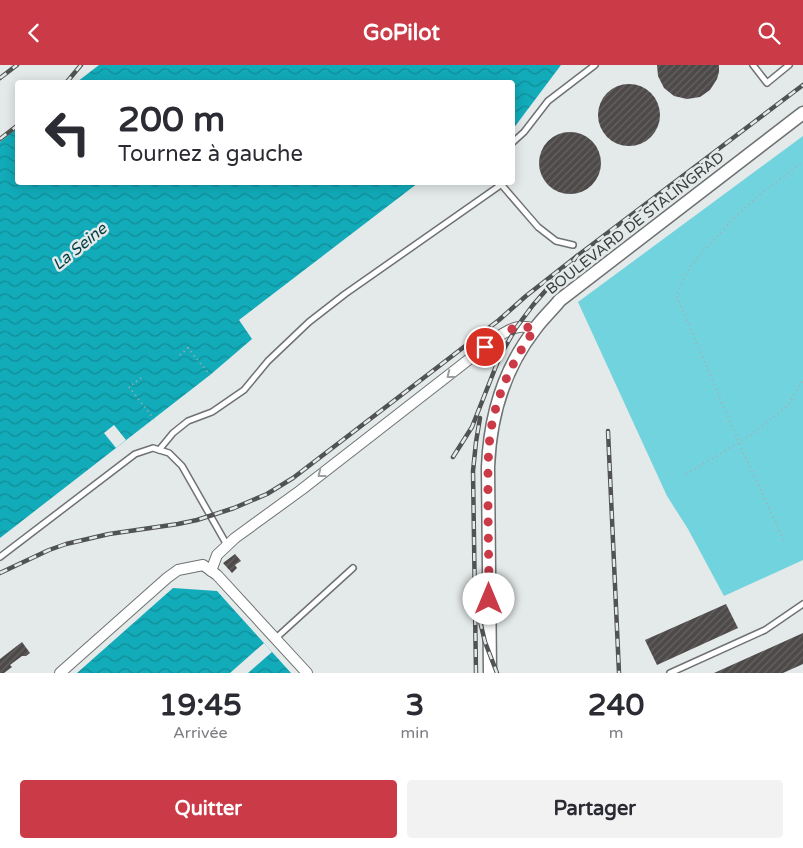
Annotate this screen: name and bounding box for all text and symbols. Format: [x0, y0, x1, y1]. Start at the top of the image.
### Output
icon: back [20, 19, 48, 47]
icon: search [755, 19, 783, 47]
text: GoPilot [363, 20, 440, 46]
text: 200 m [118, 99, 225, 141]
icon: left [35, 100, 100, 165]
text: Tournez à gauche [118, 141, 303, 167]
street label: BOULEVARD DE STALINGRAD [542, 148, 728, 298]
water label: La Seine [48, 218, 112, 275]
pin [464, 326, 506, 368]
icon: arrive [471, 333, 499, 361]
one-way arrow [446, 369, 455, 378]
one-way arrow [317, 468, 327, 477]
position arrow [462, 572, 514, 624]
text: 19:45 [159, 687, 242, 724]
text: 3 [405, 687, 424, 724]
text: 240 [588, 687, 644, 724]
text: Arrivée [173, 723, 228, 743]
text: min [401, 723, 429, 743]
text: m [609, 723, 623, 743]
button: Quitter [20, 780, 397, 838]
button: Partager [407, 780, 783, 838]

